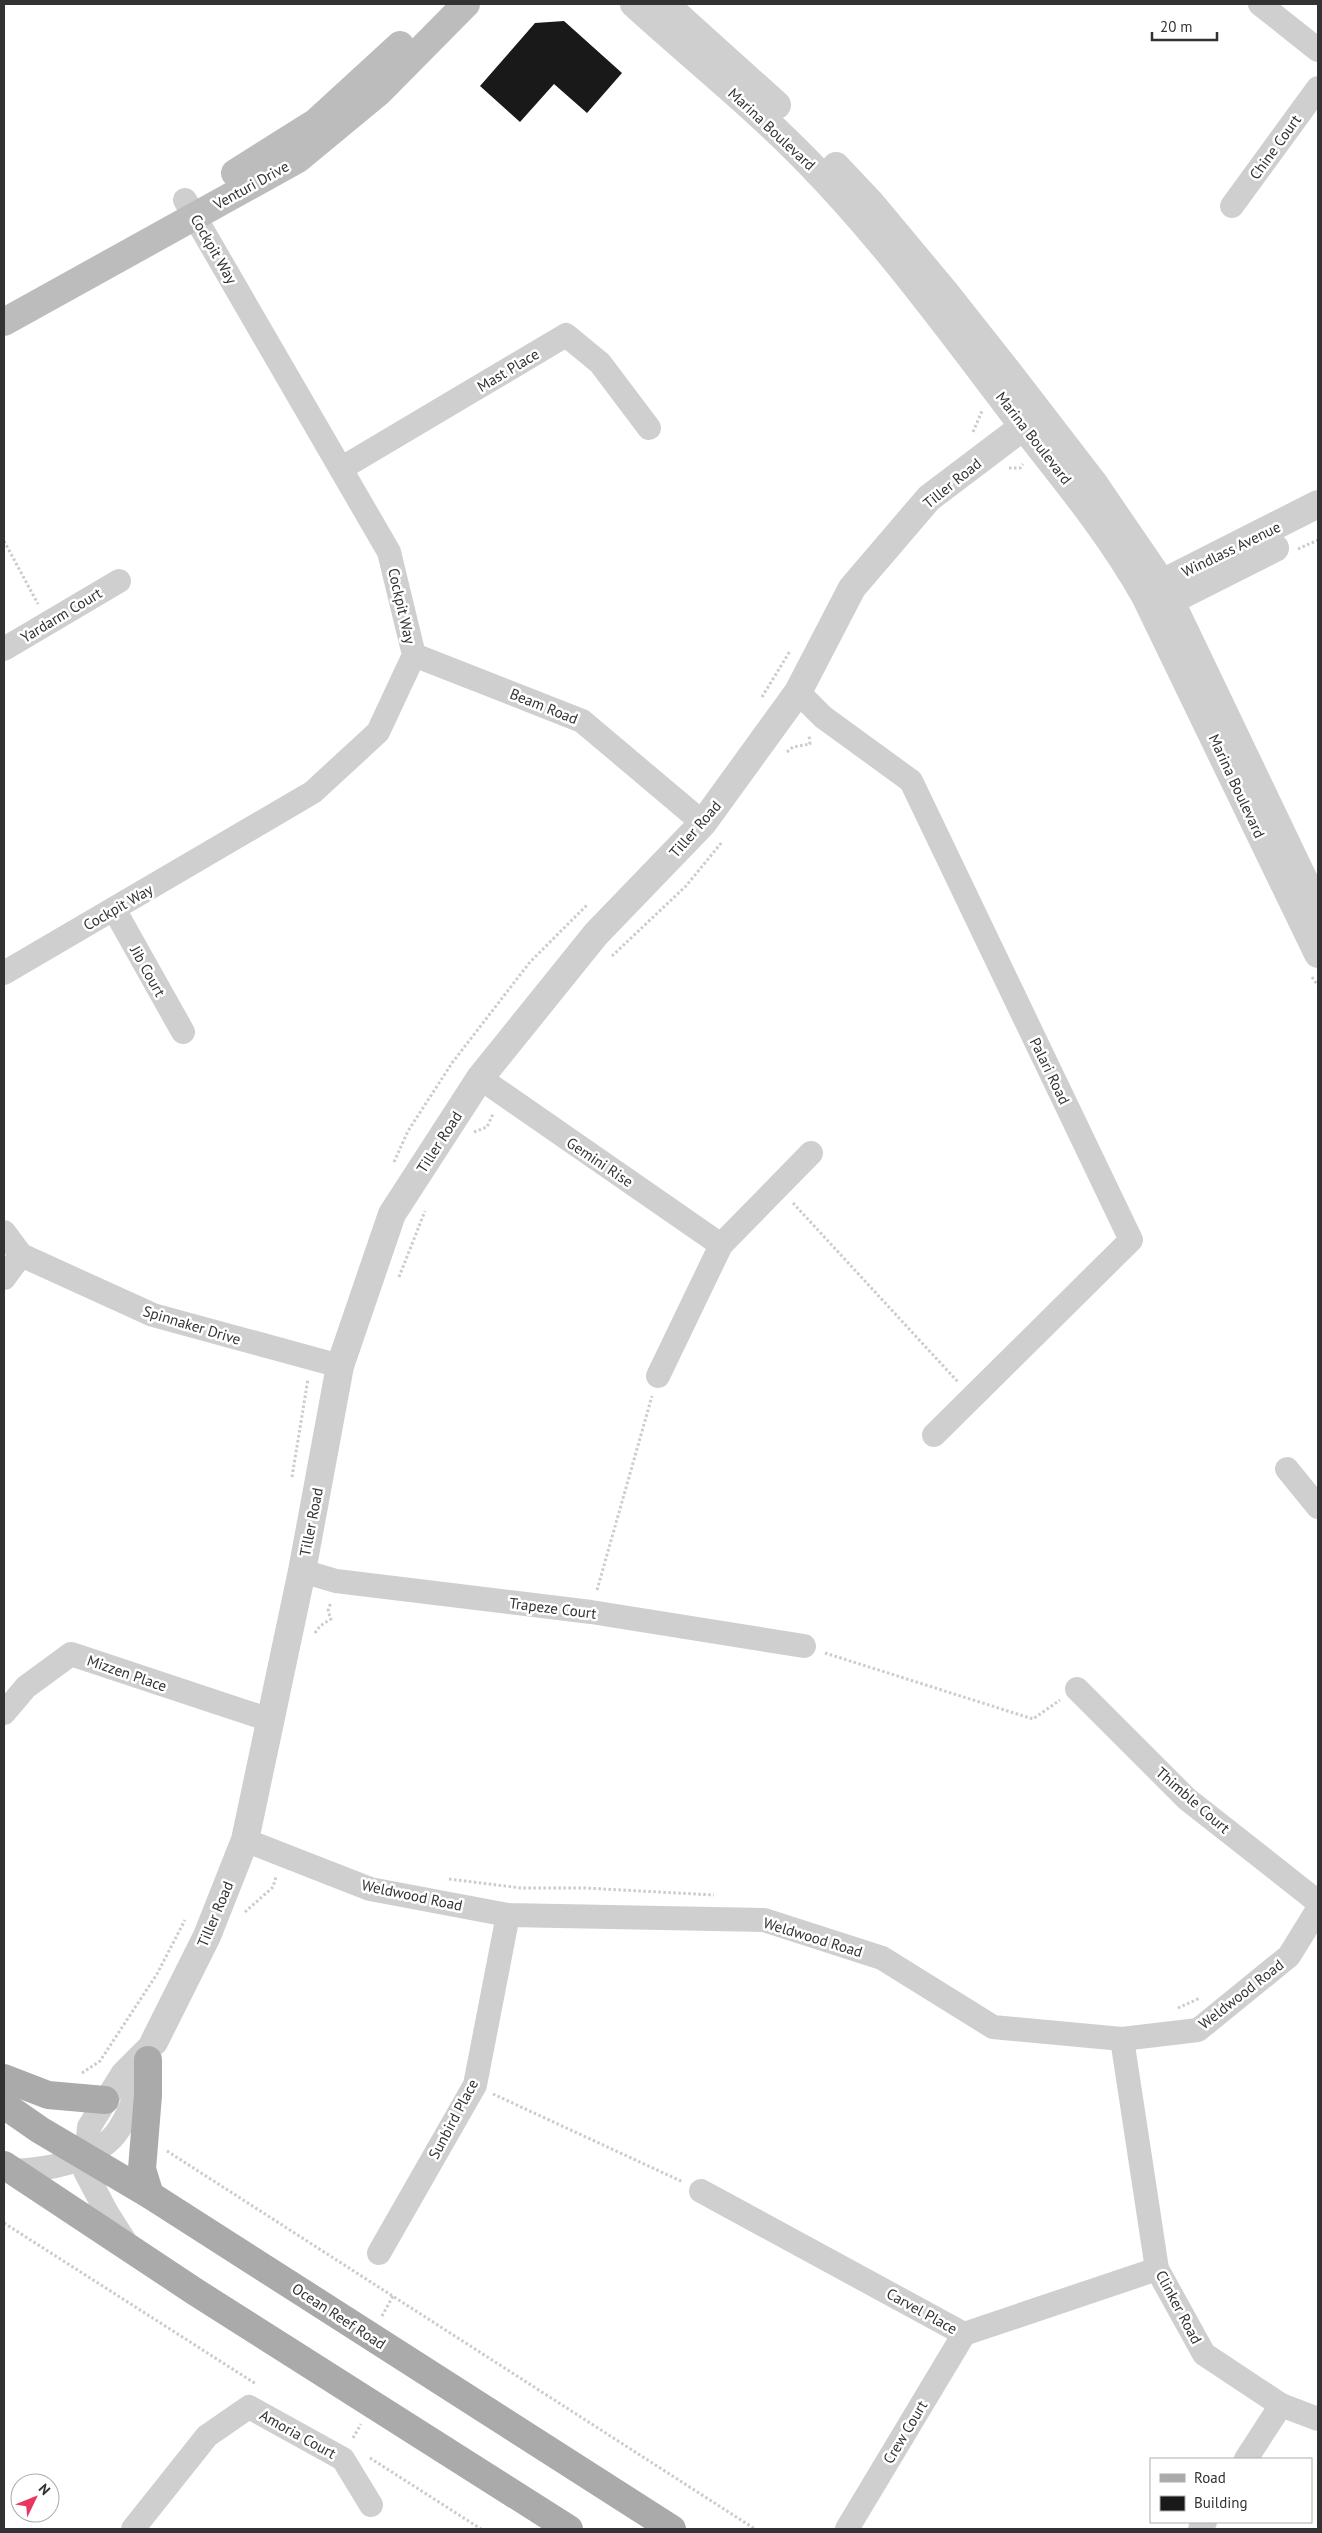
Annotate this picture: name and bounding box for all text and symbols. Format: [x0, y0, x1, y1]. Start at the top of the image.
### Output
scale bar [1152, 10, 1217, 42]
text: 20 m [1160, 17, 1193, 36]
street label: Marina Boulevard [724, 84, 820, 174]
street label: Chine Court [1245, 111, 1305, 183]
street label: Venturi Drive [209, 156, 292, 214]
street label: Cockpit Way [186, 211, 242, 287]
street label: Mast Place [474, 344, 542, 396]
street label: Marina Boulevard [992, 388, 1076, 488]
street label: Tiller Road [919, 454, 985, 512]
street label: Windlass Avenue [1179, 517, 1283, 581]
street label: Cockpit Way [384, 566, 420, 646]
street label: Yardarm Court [17, 583, 105, 647]
street label: Beam Road [507, 684, 581, 728]
street label: Marina Boulevard [1205, 731, 1269, 841]
street label: Tiller Road [665, 797, 725, 861]
street label: Cockpit Way [80, 879, 156, 935]
street label: Jib Court [126, 941, 170, 1000]
street label: Palari Road [1026, 1034, 1074, 1108]
street label: Tiller Road [412, 1108, 466, 1176]
street label: Gemini Rise [563, 1133, 637, 1191]
street label: Spinnaker Drive [141, 1301, 243, 1349]
street label: Tiller Road [295, 1486, 327, 1558]
street label: Trapeze Court [508, 1593, 598, 1623]
street label: Mizzen Place [85, 1650, 169, 1696]
street label: Thimble Court [1152, 1763, 1234, 1837]
street label: Weldwood Road [360, 1875, 464, 1915]
street label: Tiller Road [193, 1878, 237, 1950]
street label: Weldwood Road [761, 1913, 865, 1961]
street label: Weldwood Road [1195, 1955, 1287, 2033]
street label: Sunbird Place [424, 2076, 482, 2162]
street label: Clinker Road [1152, 2267, 1206, 2347]
street label: Ocean Reef Road [289, 2279, 389, 2353]
street label: Carvel Place [883, 2284, 961, 2338]
street label: Crew Court [879, 2397, 931, 2467]
street label: Amoria Court [256, 2405, 340, 2463]
legend [1150, 2458, 1312, 2523]
text: Road [1194, 2468, 1226, 2487]
north arrow [10, 2473, 60, 2523]
text: N [35, 2480, 54, 2499]
text: Building [1194, 2493, 1248, 2512]

